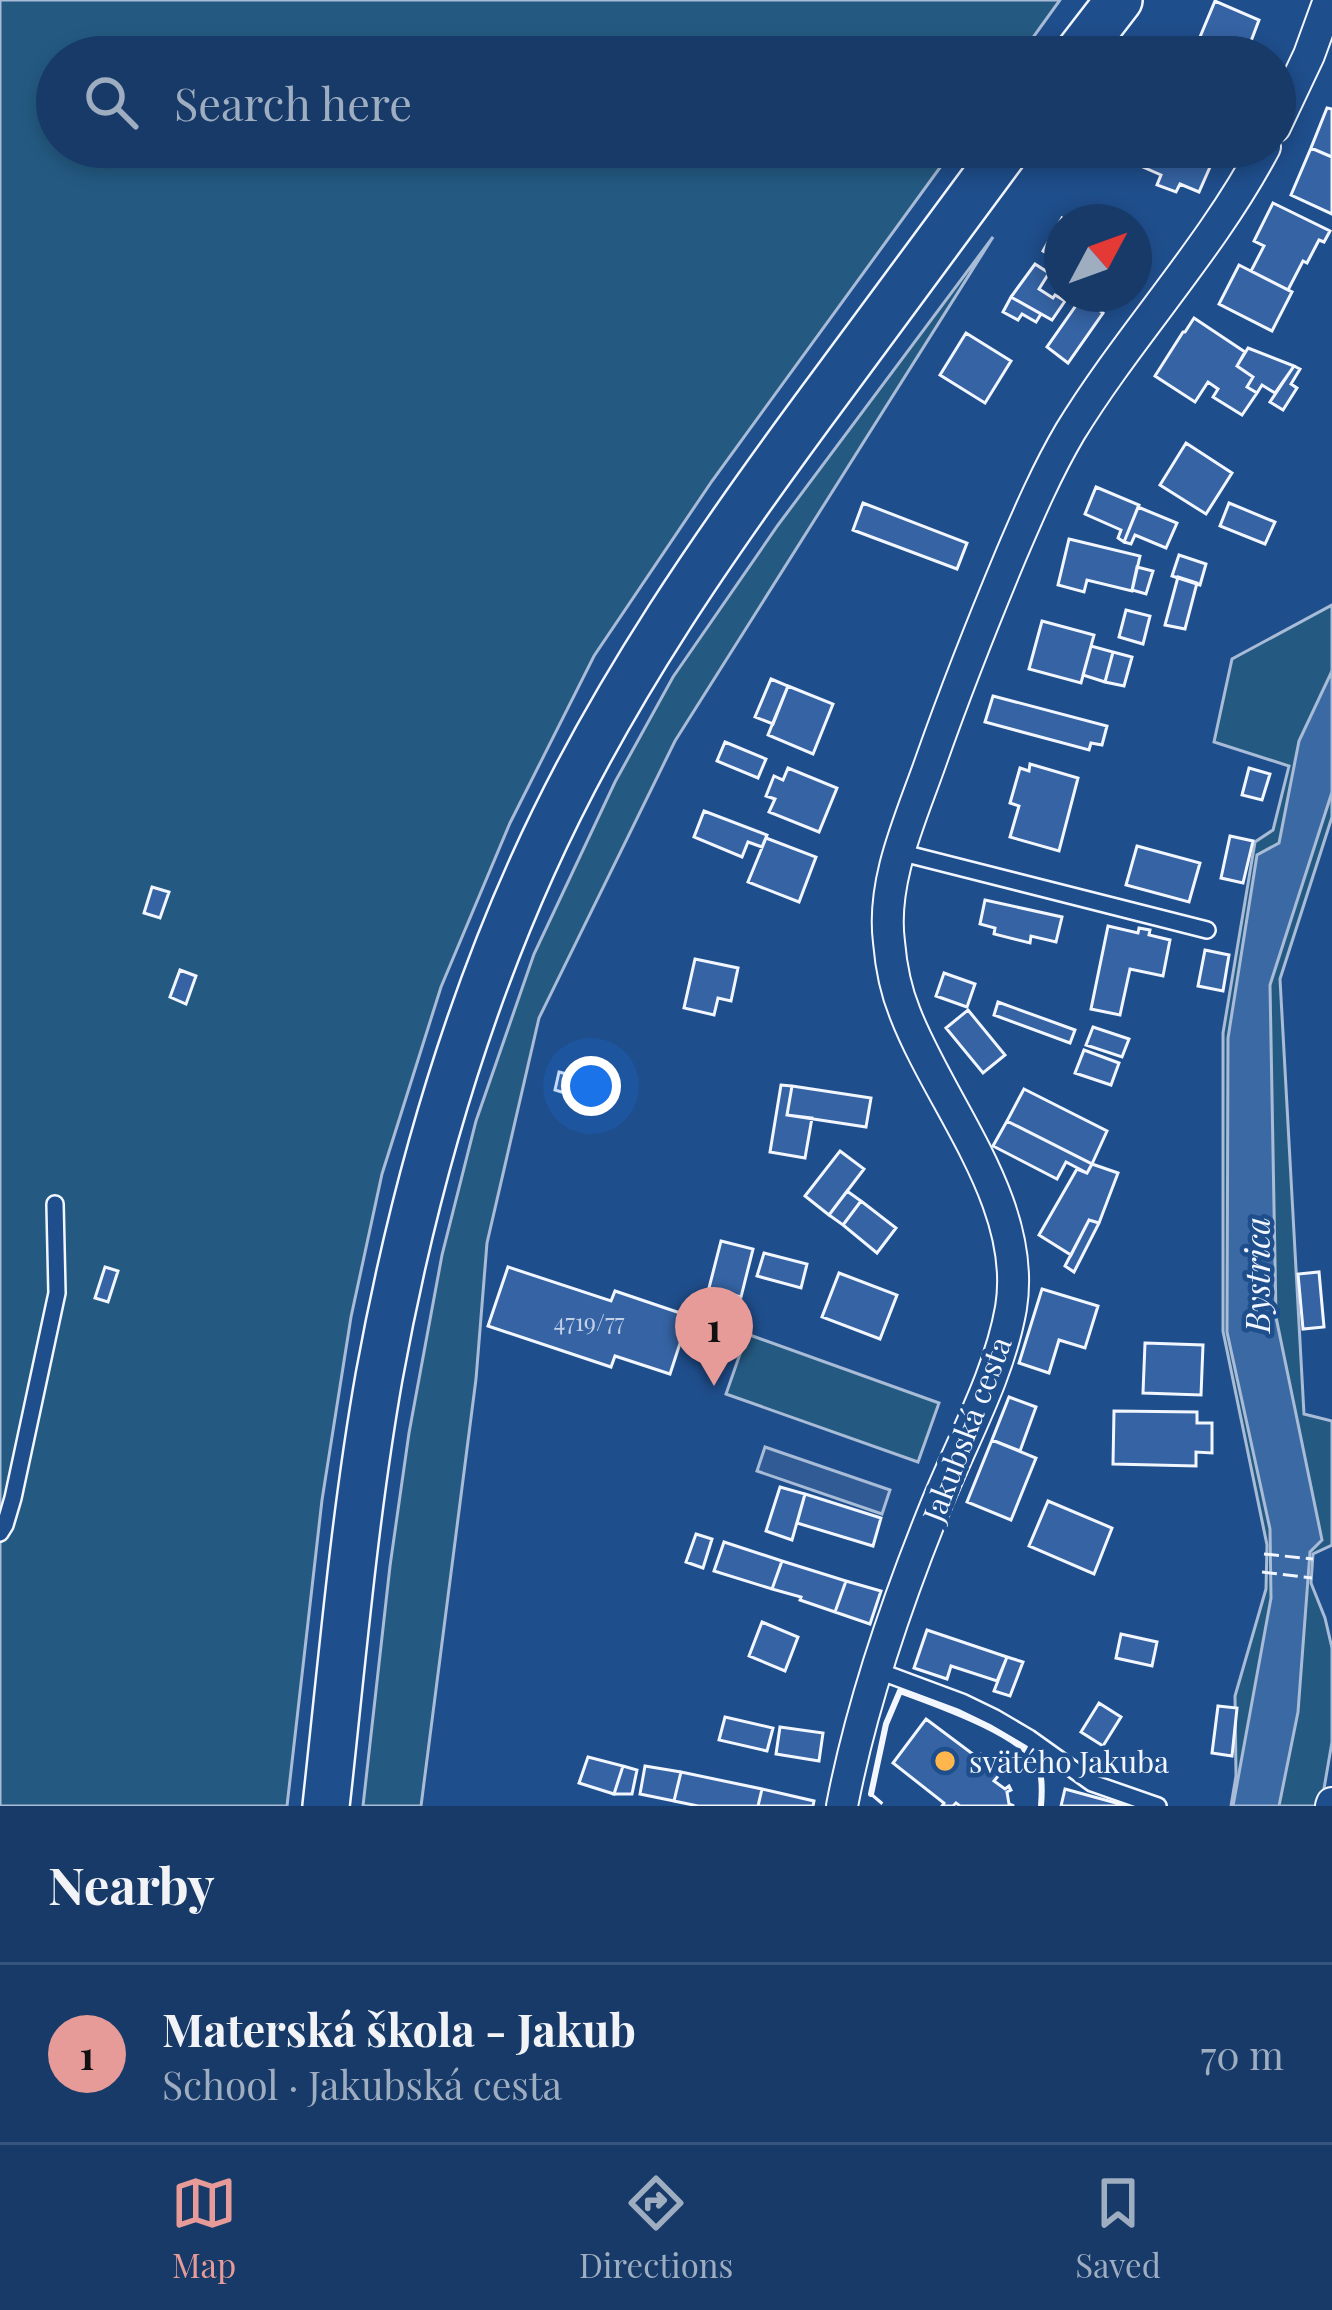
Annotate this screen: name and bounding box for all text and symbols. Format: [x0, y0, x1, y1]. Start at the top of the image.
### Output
search box [36, 36, 1296, 168]
icon: search [78, 69, 144, 135]
text: Search here [174, 72, 412, 132]
north arrow [1044, 204, 1152, 312]
your location [561, 1056, 621, 1116]
water label: Bystrica [1234, 1217, 1278, 1335]
pin: 1 [675, 1287, 753, 1386]
house number: 4719/77 [554, 1305, 625, 1337]
street label: Jakubská cesta [912, 1331, 1020, 1528]
place label: svätého Jakuba [969, 1741, 1169, 1781]
marker: svätého Jakuba [932, 1748, 958, 1774]
text: Nearby [48, 1850, 214, 1918]
text: Materská škola - Jakub [162, 1998, 636, 2058]
text: 1 [80, 2028, 94, 2080]
text: 70 m [1200, 2028, 1284, 2080]
text: School · Jakubská cesta [162, 2058, 562, 2110]
tab: Map [171, 2170, 237, 2286]
tab: Directions [579, 2170, 733, 2286]
tab: Saved [1075, 2170, 1161, 2286]

